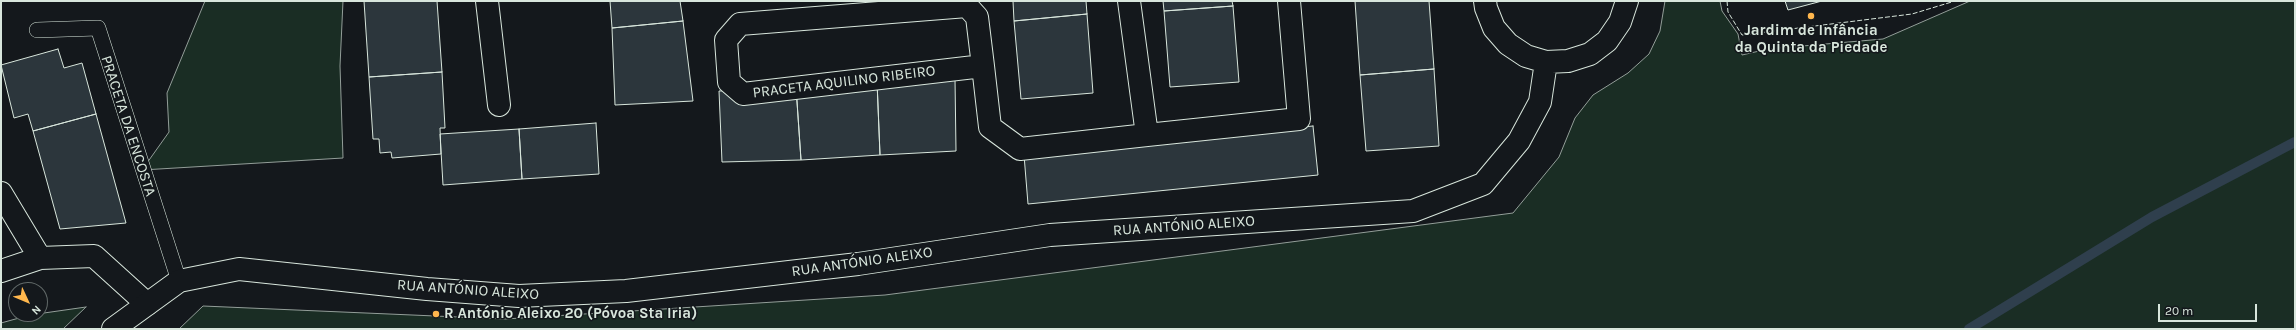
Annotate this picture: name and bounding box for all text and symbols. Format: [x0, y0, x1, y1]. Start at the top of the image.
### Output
marker: Jardim de Infância da Quinta da Piedade [1806, 11, 1816, 21]
place label: Jardim de Infância da Quinta da Piedade [1735, 22, 1887, 57]
street label: PRACETA DA ENCOSTA [97, 53, 159, 199]
street label: PRACETA AQUILINO RIBEIRO [752, 62, 936, 102]
street label: RUA ANTÓNIO ALEIXO [1112, 212, 1256, 240]
street label: RUA ANTÓNIO ALEIXO [790, 243, 934, 281]
street label: RUA ANTÓNIO ALEIXO [396, 276, 540, 304]
north arrow [8, 282, 48, 322]
scale bar [2160, 296, 2259, 322]
text: N [29, 303, 44, 317]
text: 20 m [2165, 304, 2193, 318]
place label: R António Aleixo 20 (Póvoa Sta Iria) [444, 305, 697, 323]
marker: R António Aleixo 20 (Póvoa Sta Iria) [431, 309, 441, 319]

